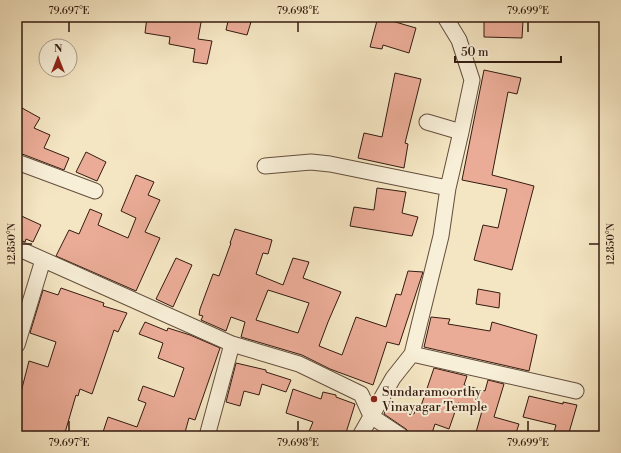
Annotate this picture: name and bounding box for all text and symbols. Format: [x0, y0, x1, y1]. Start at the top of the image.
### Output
text: 79.697°E [49, 5, 90, 17]
text: 79.698°E [277, 5, 319, 17]
text: 79.699°E [507, 5, 549, 17]
north arrow [38, 38, 78, 78]
scale bar [455, 38, 561, 64]
text: N [54, 42, 63, 56]
text: 50 m [461, 45, 489, 60]
text: 12.850°N [6, 223, 18, 265]
text: 12.850°N [605, 223, 617, 265]
place label: Sundaramoorthy Vinayagar Temple [381, 384, 488, 415]
marker: Sundaramoorthy Vinayagar Temple [369, 394, 379, 404]
text: 79.697°E [49, 437, 90, 449]
text: 79.698°E [277, 437, 319, 449]
text: 79.699°E [507, 437, 549, 449]

